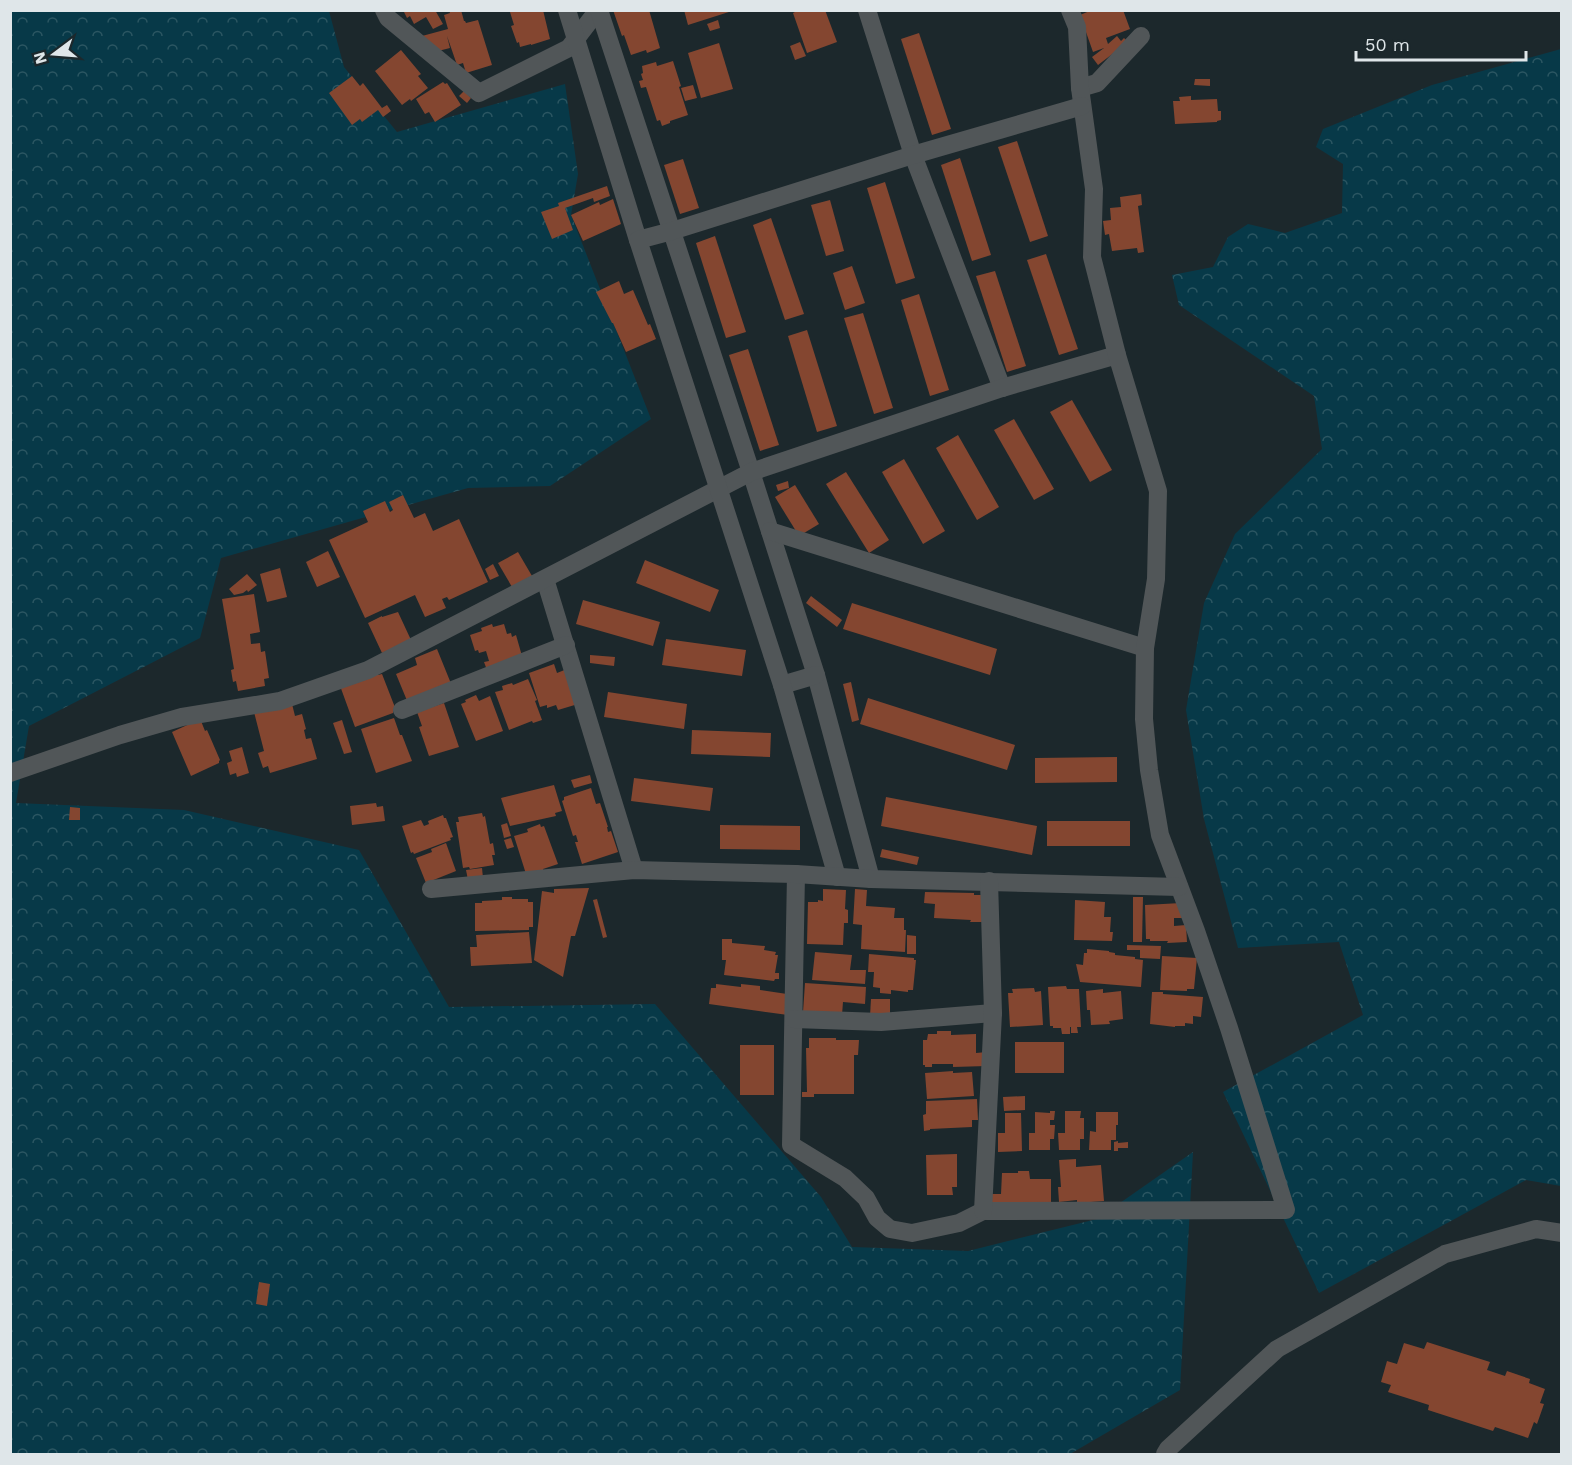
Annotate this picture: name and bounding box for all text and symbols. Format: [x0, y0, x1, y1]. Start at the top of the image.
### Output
north arrow [24, 24, 84, 84]
scale bar [1356, 24, 1526, 62]
text: 50 m [1365, 34, 1410, 55]
text: N [29, 50, 51, 66]

